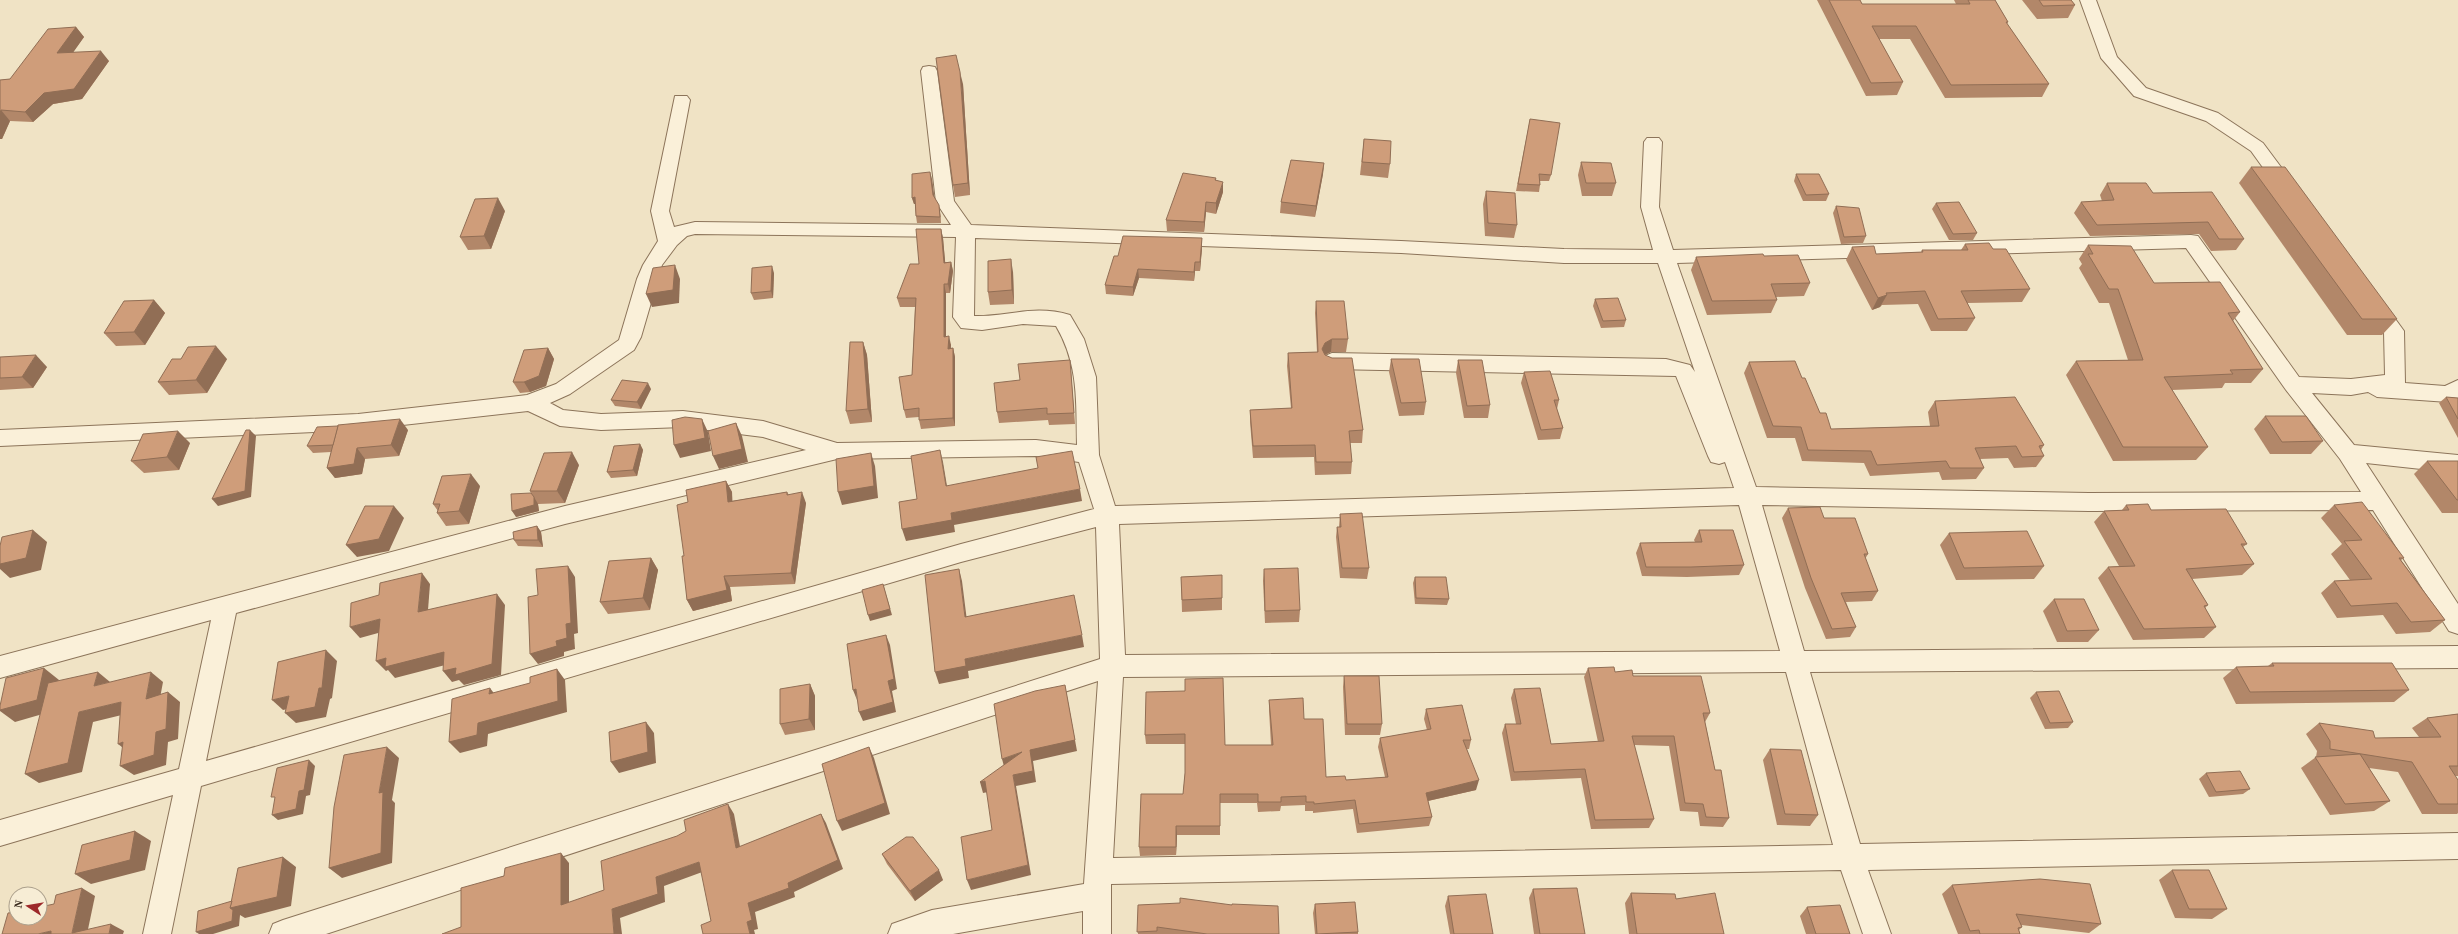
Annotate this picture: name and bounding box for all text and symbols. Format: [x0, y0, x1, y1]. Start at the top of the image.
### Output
north arrow [8, 886, 48, 926]
text: N [11, 899, 27, 910]

